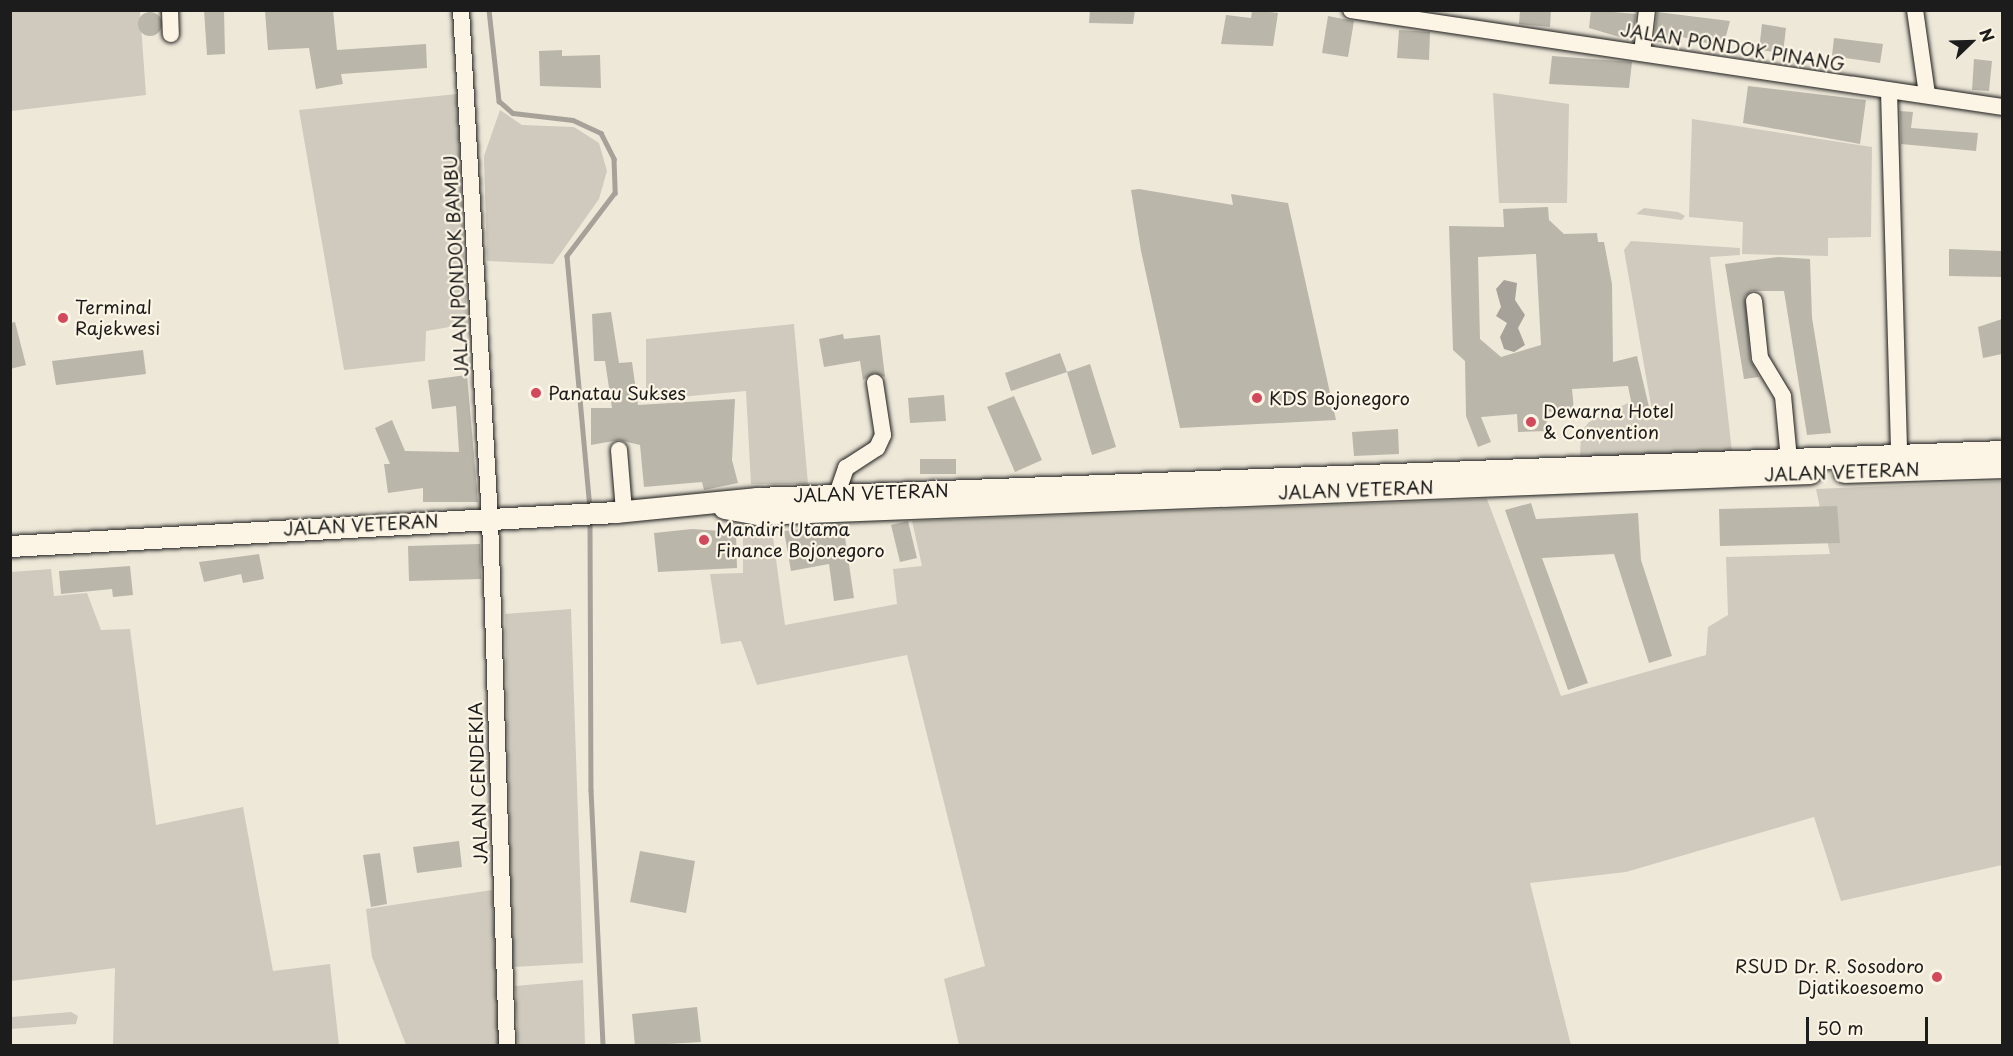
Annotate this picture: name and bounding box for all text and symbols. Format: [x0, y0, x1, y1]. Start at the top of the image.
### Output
north arrow [1941, 12, 2001, 72]
street label: JALAN PONDOK PINANG [1619, 19, 1847, 75]
text: N [1974, 24, 2001, 45]
street label: JALAN PONDOK BAMBU [439, 155, 473, 377]
place label: Terminal Rajekwesi [75, 297, 160, 340]
marker: Terminal Rajekwesi [56, 311, 70, 325]
place label: Panatau Sukses [548, 382, 687, 404]
marker: Panatau Sukses [529, 386, 543, 400]
place label: KDS Bojonegoro [1269, 387, 1409, 409]
marker: KDS Bojonegoro [1250, 391, 1264, 405]
place label: Dewarna Hotel & Convention [1543, 401, 1674, 444]
marker: Dewarna Hotel & Convention [1524, 415, 1538, 429]
street label: JALAN VETERAN [1764, 459, 1920, 485]
street label: JALAN VETERAN [1278, 477, 1434, 503]
street label: JALAN VETERAN [793, 480, 949, 506]
street label: JALAN VETERAN [283, 510, 439, 540]
place label: Mandiri Utama Finance Bojonegoro [716, 519, 885, 562]
marker: Mandiri Utama Finance Bojonegoro [697, 533, 711, 547]
street label: JALAN CENDEKIA [464, 701, 492, 865]
place label: RSUD Dr. R. Sosodoro Djatikoesoemo [1733, 956, 1924, 998]
marker: RSUD Dr. R. Sosodoro Djatikoesoemo [1928, 968, 1946, 986]
scale bar [1809, 1005, 1930, 1043]
text: 50 m [1817, 1014, 1864, 1041]

